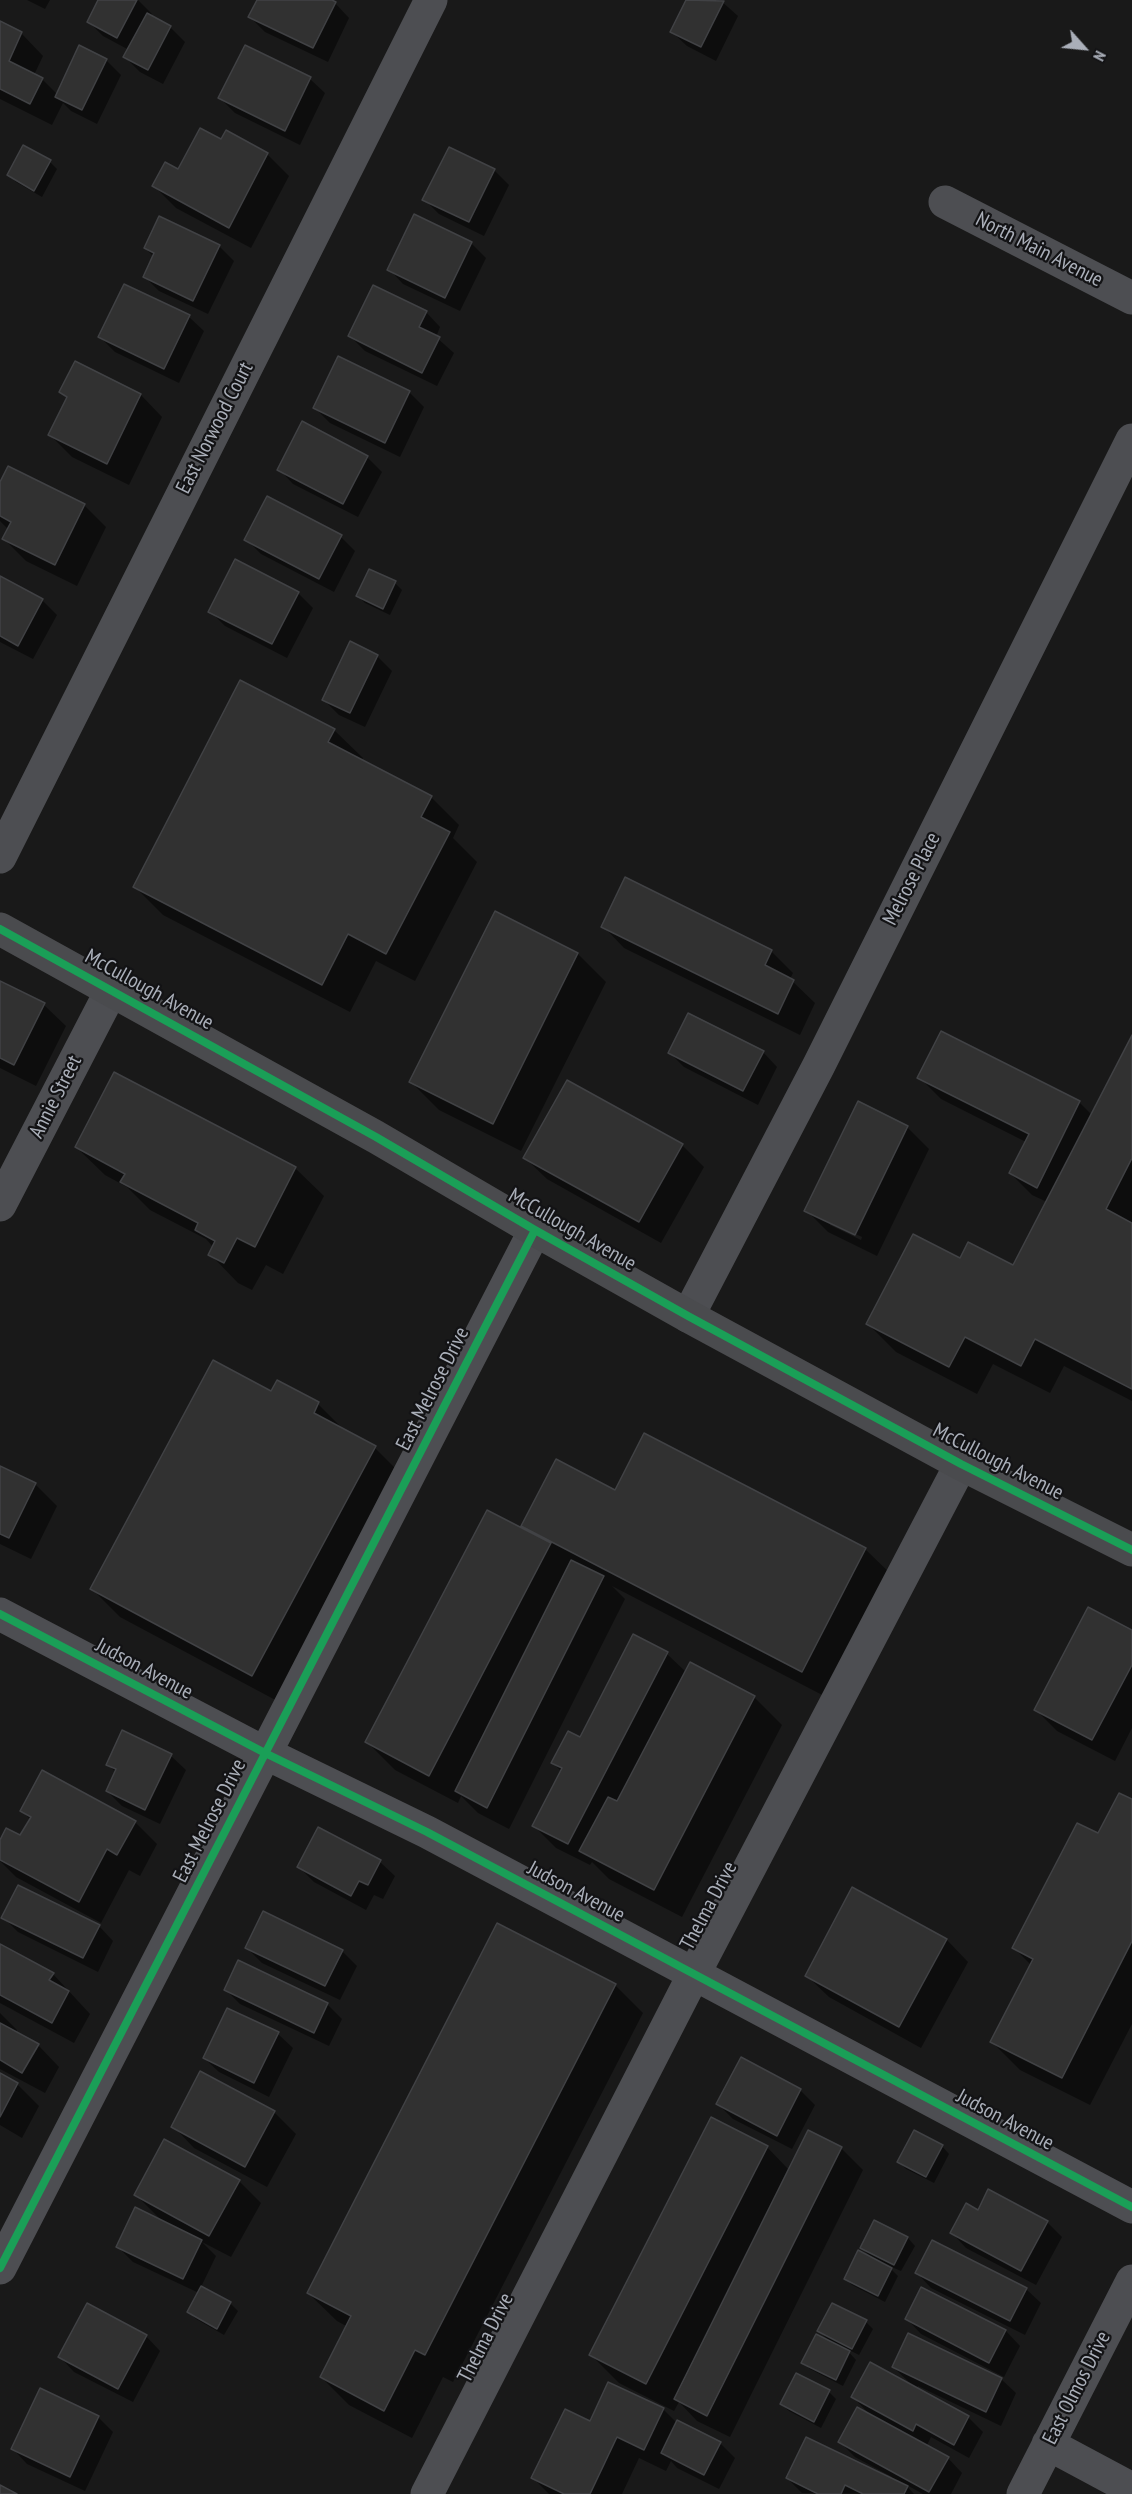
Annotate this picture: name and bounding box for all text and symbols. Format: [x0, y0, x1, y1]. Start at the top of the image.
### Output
north arrow [1054, 18, 1114, 78]
text: N [1089, 48, 1111, 65]
street label: North Main Avenue [971, 207, 1107, 293]
street label: East Norwood Court [171, 358, 259, 498]
street label: Melrose Place [878, 828, 946, 930]
street label: McCullough Avenue [80, 944, 218, 1036]
street label: Annie Street [24, 1051, 88, 1143]
street label: McCullough Avenue [504, 1183, 640, 1277]
street label: East Melrose Drive [391, 1323, 475, 1455]
street label: McCullough Avenue [929, 1418, 1067, 1506]
street label: Judson Avenue [91, 1633, 197, 1705]
street label: East Melrose Drive [168, 1755, 252, 1887]
street label: Judson Avenue [523, 1856, 629, 1928]
street label: Thelma Drive [675, 1857, 743, 1955]
street label: Judson Avenue [952, 2084, 1058, 2156]
street label: Thelma Drive [453, 2289, 519, 2387]
street label: East Olmos Drive [1038, 2327, 1116, 2449]

